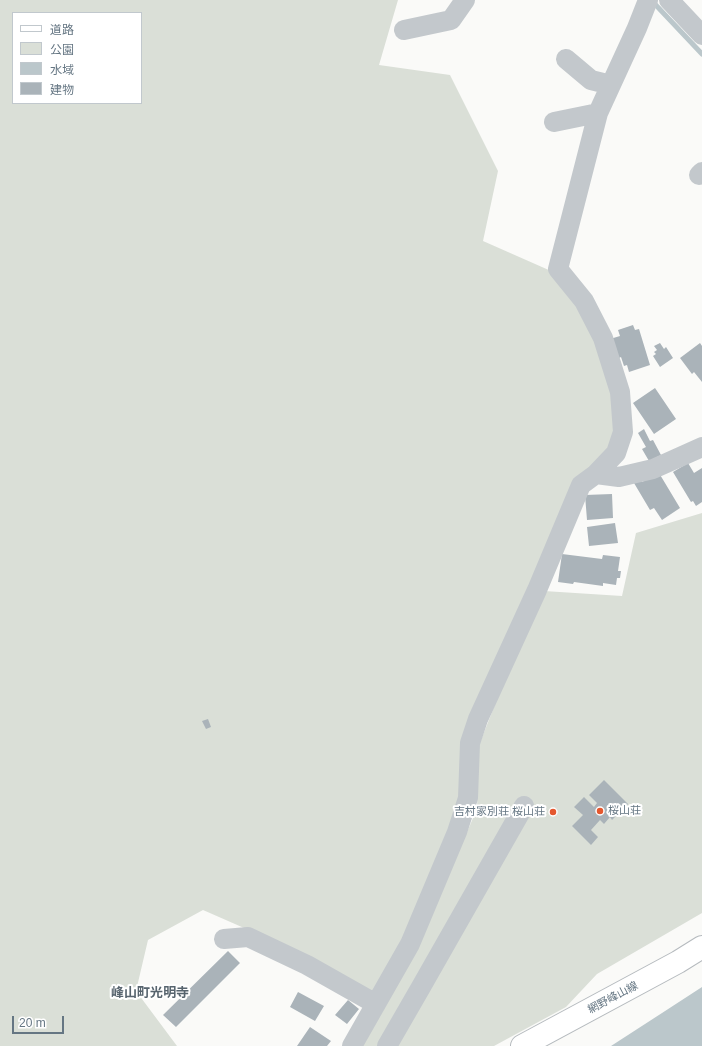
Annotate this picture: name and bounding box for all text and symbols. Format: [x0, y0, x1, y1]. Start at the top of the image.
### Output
legend [12, 12, 142, 104]
text: 道路 [50, 23, 74, 37]
text: 公園 [50, 43, 74, 57]
text: 水域 [50, 63, 74, 77]
text: 建物 [50, 83, 74, 97]
place label: 桜山荘 [608, 804, 641, 818]
place label: 吉村家別荘 桜山荘 [454, 805, 545, 819]
marker: 桜山荘 [595, 806, 605, 816]
marker: 吉村家別荘 桜山荘 [548, 807, 558, 817]
street label: 網野峰山線 [586, 979, 640, 1017]
district label: 峰山町光明寺 [111, 985, 189, 1001]
scale bar [14, 1008, 66, 1034]
text: 20 m [19, 1016, 46, 1030]

